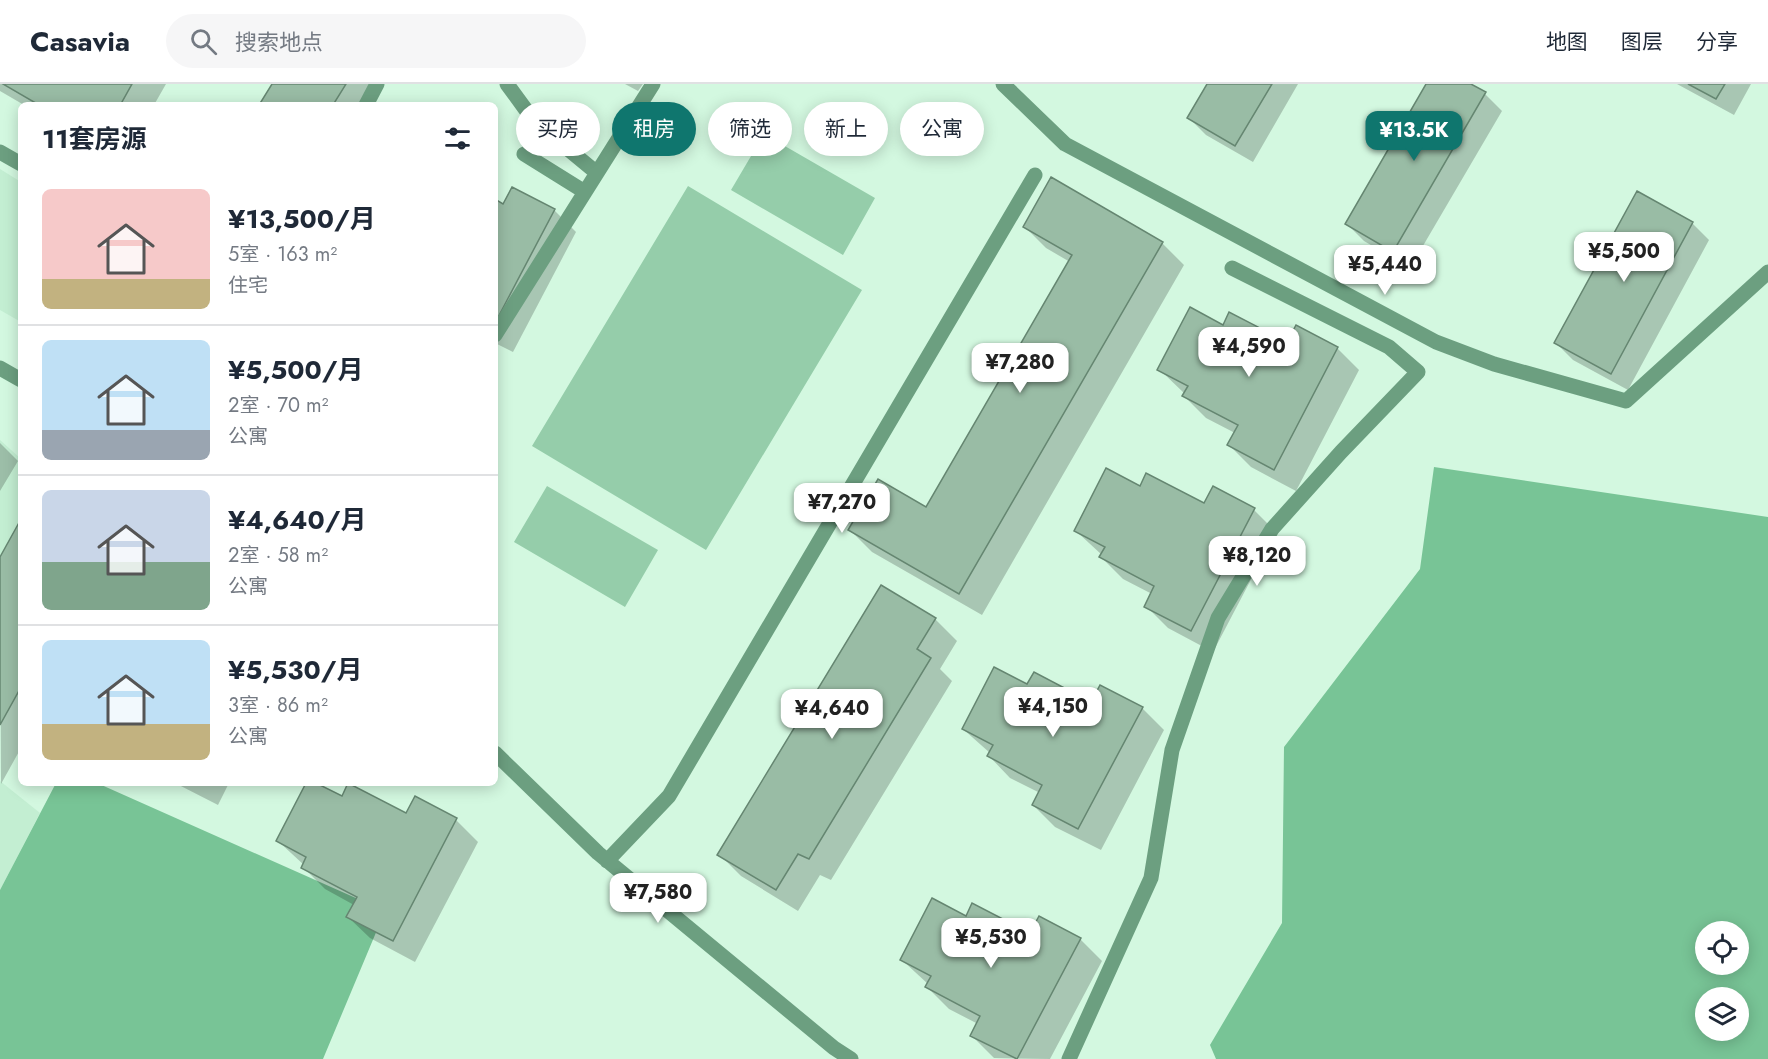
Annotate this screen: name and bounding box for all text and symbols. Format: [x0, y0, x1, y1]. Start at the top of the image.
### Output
search box [166, 14, 586, 68]
text: Casavia [30, 21, 130, 62]
icon: search [187, 25, 220, 58]
text: 搜索地点 [235, 26, 323, 58]
text: 地图 [1546, 27, 1588, 57]
text: 图层 [1621, 27, 1663, 57]
text: 分享 [1696, 27, 1738, 57]
chip: 买房 [516, 102, 600, 156]
chip: 租房 [612, 102, 696, 156]
chip: 筛选 [708, 102, 792, 156]
chip: 新上 [804, 102, 888, 156]
chip: 公寓 [900, 102, 984, 156]
pin: ¥13.5K [1365, 111, 1463, 162]
text: ¥13.5K [1380, 116, 1449, 145]
text: 11套房源 [42, 120, 146, 158]
icon: filters [441, 122, 474, 155]
text: ¥13,500/月 [228, 200, 376, 238]
icon: home [90, 213, 162, 285]
pin: ¥5,500 [1575, 232, 1673, 283]
text: ¥5,500 [1588, 237, 1660, 266]
text: 5室 · 163 m² [228, 240, 337, 269]
pin: ¥5,440 [1336, 245, 1434, 296]
text: ¥5,440 [1348, 250, 1422, 279]
text: 住宅 [228, 271, 268, 300]
pin: ¥4,590 [1200, 327, 1298, 378]
text: ¥4,590 [1212, 332, 1286, 361]
pin: ¥7,280 [971, 343, 1069, 394]
text: ¥7,280 [986, 348, 1054, 377]
text: ¥5,500/月 [228, 351, 364, 389]
icon: home [90, 364, 162, 436]
text: 2室 · 70 m² [228, 391, 328, 420]
text: 公寓 [228, 422, 268, 451]
pin: ¥7,270 [793, 483, 891, 534]
text: ¥7,270 [808, 488, 876, 517]
text: ¥4,640/月 [228, 501, 367, 539]
icon: home [90, 514, 162, 586]
pin: ¥8,120 [1208, 536, 1306, 587]
text: 2室 · 58 m² [228, 541, 328, 570]
text: ¥8,120 [1223, 541, 1291, 570]
text: 公寓 [228, 572, 268, 601]
text: ¥5,530/月 [228, 651, 363, 689]
icon: home [90, 664, 162, 736]
pin: ¥4,150 [1004, 687, 1102, 738]
pin: ¥4,640 [783, 689, 881, 740]
text: 3室 · 86 m² [228, 691, 328, 720]
text: ¥4,150 [1018, 692, 1088, 721]
text: ¥4,640 [795, 694, 869, 723]
text: 公寓 [228, 722, 268, 751]
pin: ¥7,580 [609, 873, 707, 924]
text: ¥7,580 [624, 878, 692, 907]
pin: ¥5,530 [942, 918, 1040, 969]
map controls [1695, 921, 1749, 1041]
button: locate [1695, 921, 1749, 975]
text: ¥5,530 [955, 923, 1027, 952]
button: layers [1695, 987, 1749, 1041]

